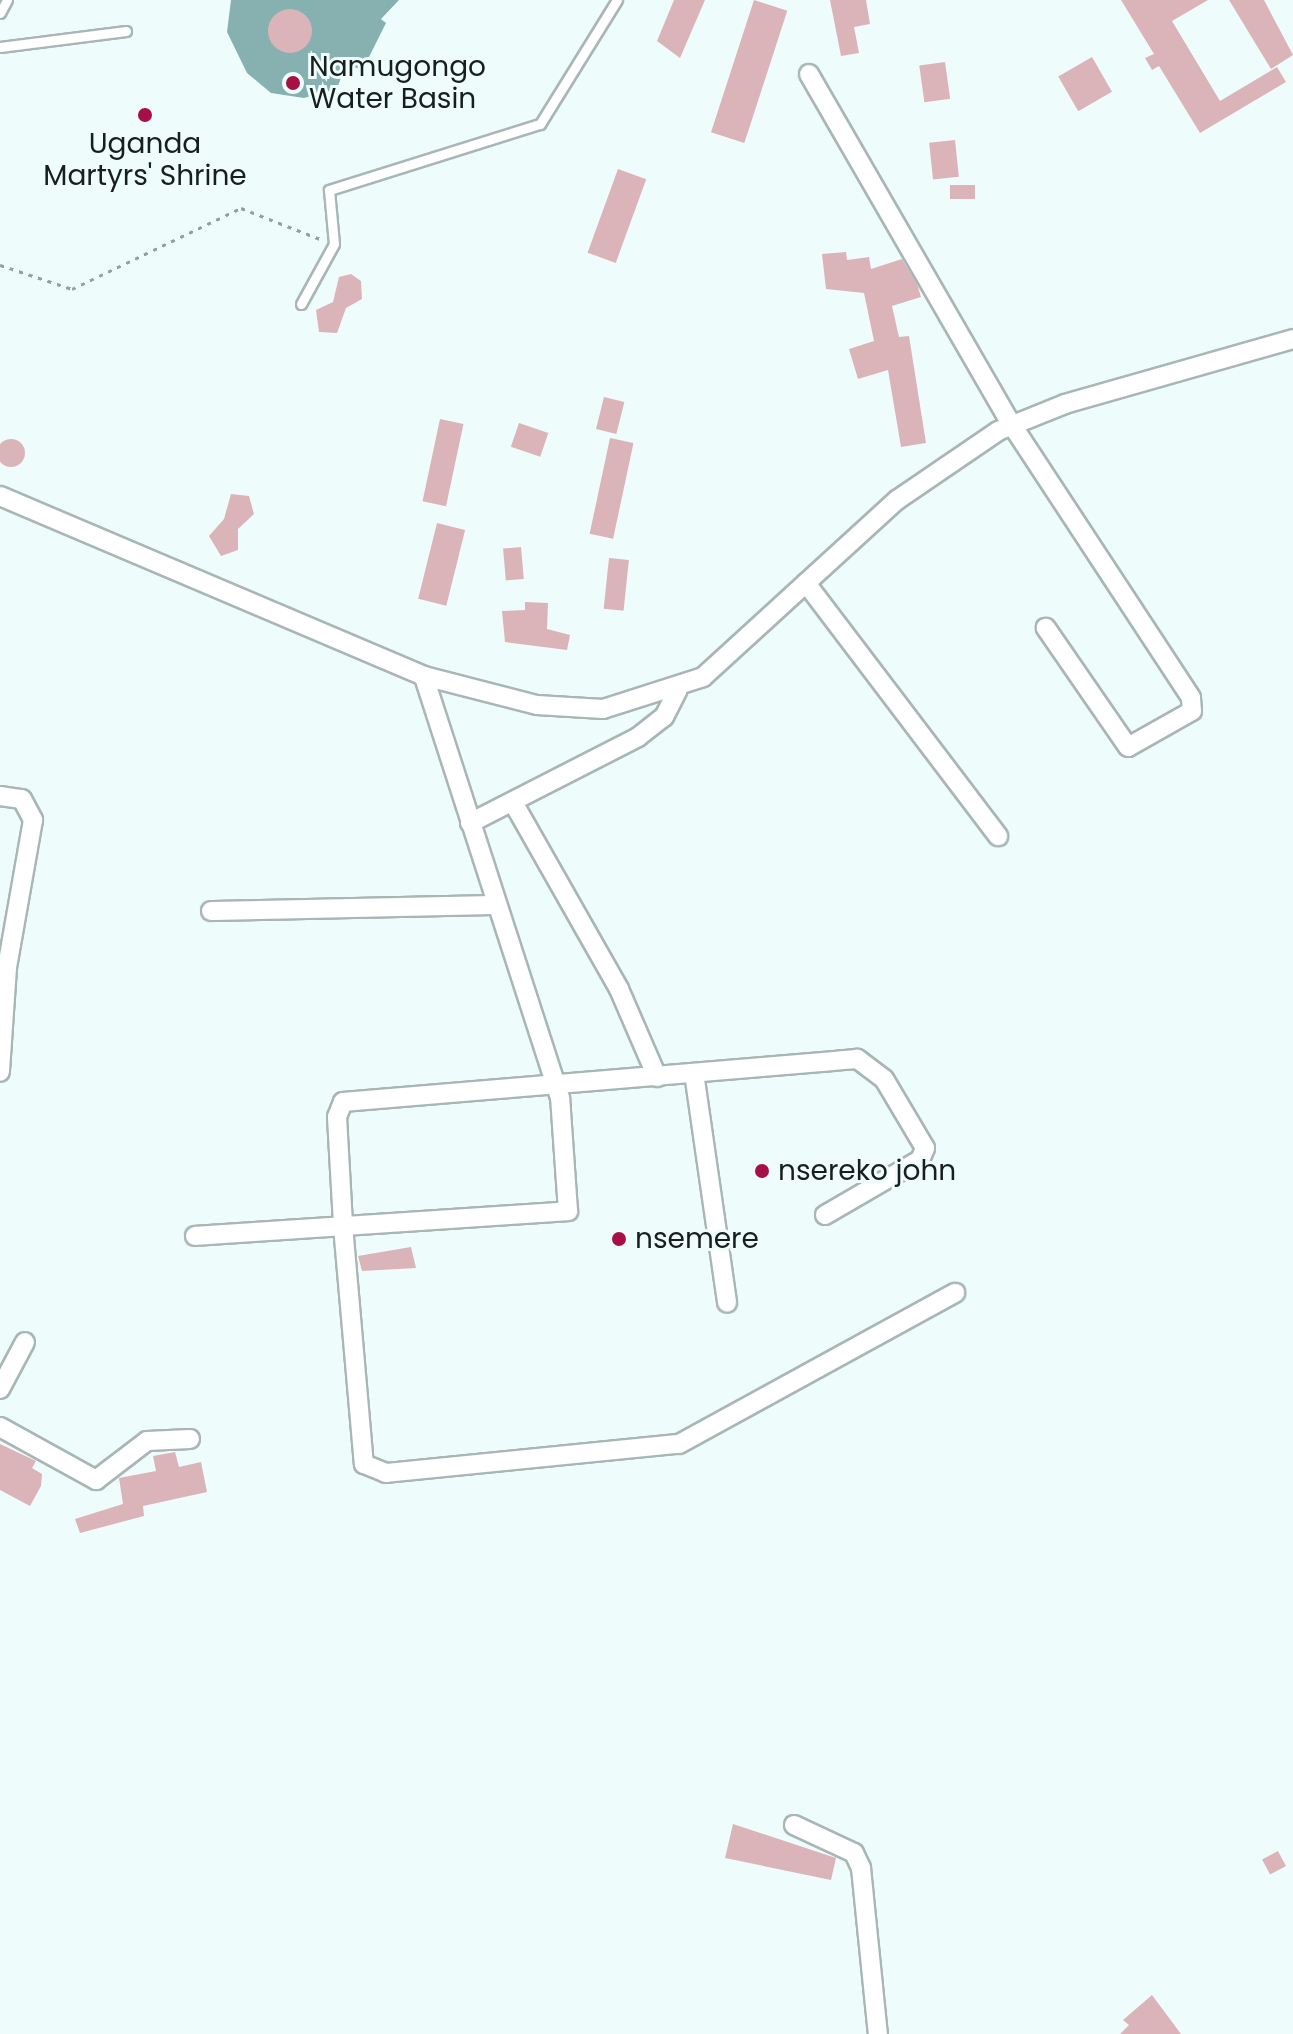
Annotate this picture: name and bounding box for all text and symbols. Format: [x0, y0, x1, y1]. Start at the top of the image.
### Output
place label: Namugongo Water Basin [309, 50, 486, 116]
marker: Namugongo Water Basin [284, 74, 302, 92]
marker: Uganda Martyrs' Shrine [136, 106, 154, 124]
place label: Uganda Martyrs' Shrine [43, 127, 247, 193]
place label: nsereko john [778, 1154, 956, 1188]
marker: nsereko john [753, 1162, 771, 1180]
place label: nsemere [635, 1222, 759, 1256]
marker: nsemere [610, 1230, 628, 1248]

